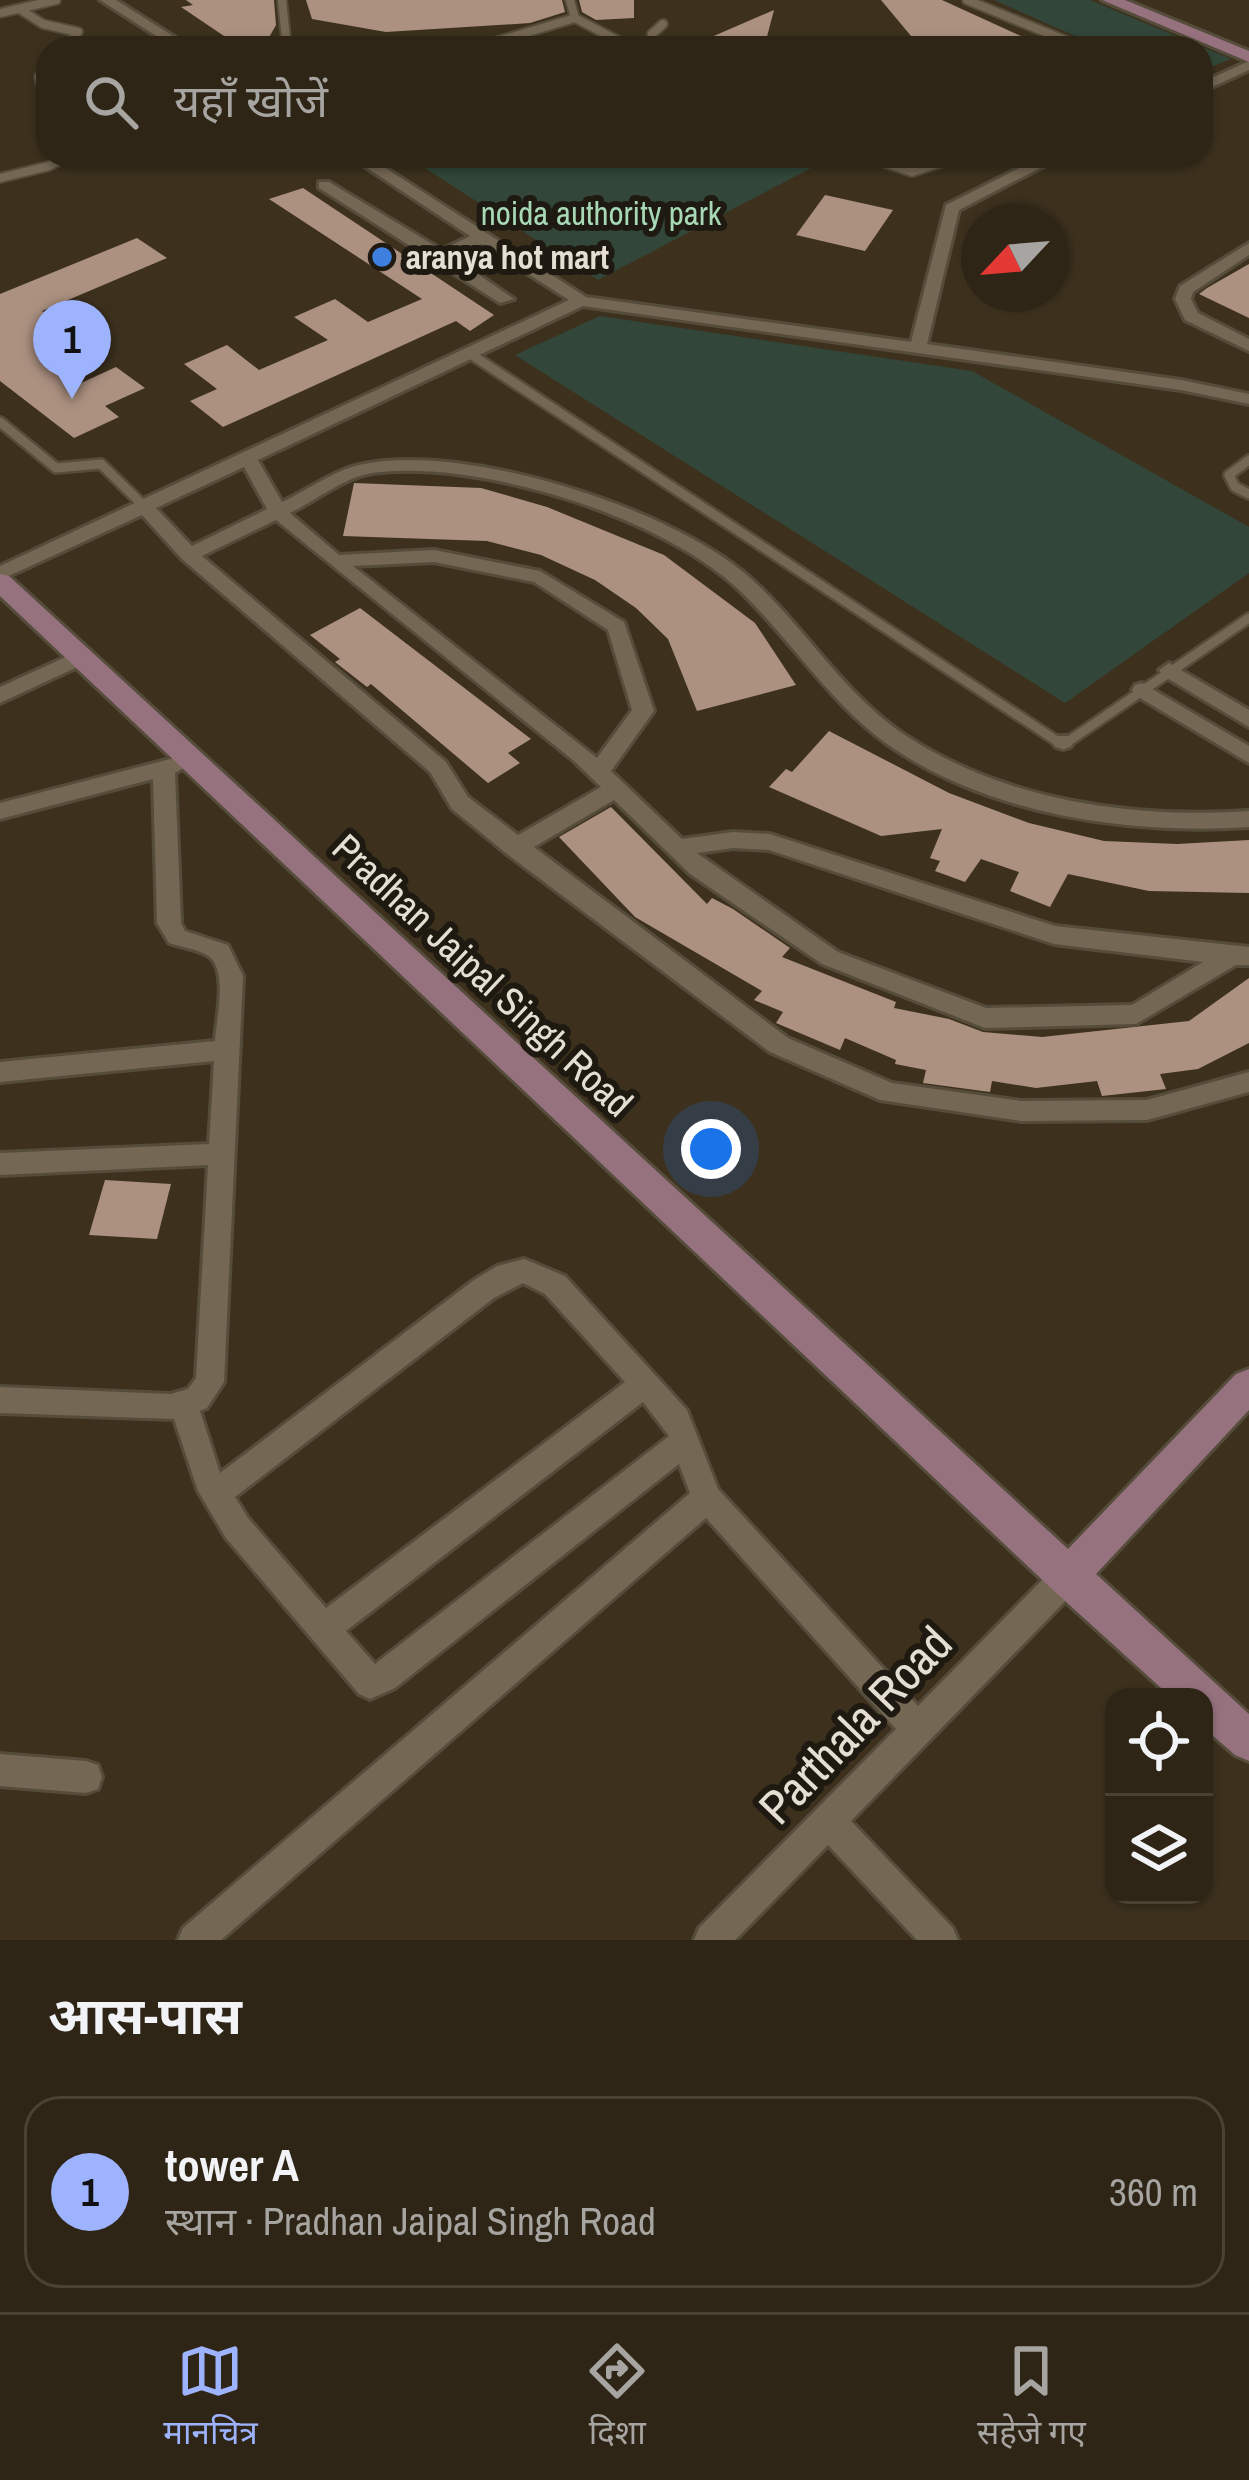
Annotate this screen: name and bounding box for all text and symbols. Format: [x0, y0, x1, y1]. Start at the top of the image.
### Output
search box [36, 36, 1213, 168]
icon: search [78, 69, 144, 135]
text: यहाँ खोजें [174, 70, 328, 131]
park label: noida authority park [481, 191, 722, 235]
north arrow [961, 204, 1069, 312]
place label: aranya hot mart [406, 235, 609, 279]
marker: aranya hot mart [369, 244, 395, 270]
pin: 1 [33, 300, 111, 399]
street label: Pradhan Jaipal Singh Road [322, 822, 644, 1128]
your location [681, 1119, 741, 1179]
street label: Parthala Road [744, 1612, 965, 1838]
map controls [1105, 1688, 1213, 1904]
button: locate [1105, 1688, 1213, 1796]
button: layers [1105, 1796, 1213, 1904]
text: आस-पास [48, 1981, 242, 2050]
text: tower A [165, 2134, 299, 2195]
text: 1 [81, 2166, 99, 2218]
text: 360 m [1109, 2166, 1198, 2218]
text: स्थान · Pradhan Jaipal Singh Road [165, 2195, 656, 2247]
tab: मानचित्र [163, 2338, 258, 2457]
tab: दिशा [584, 2338, 650, 2457]
tab: सहेजे गए [977, 2338, 1086, 2457]

